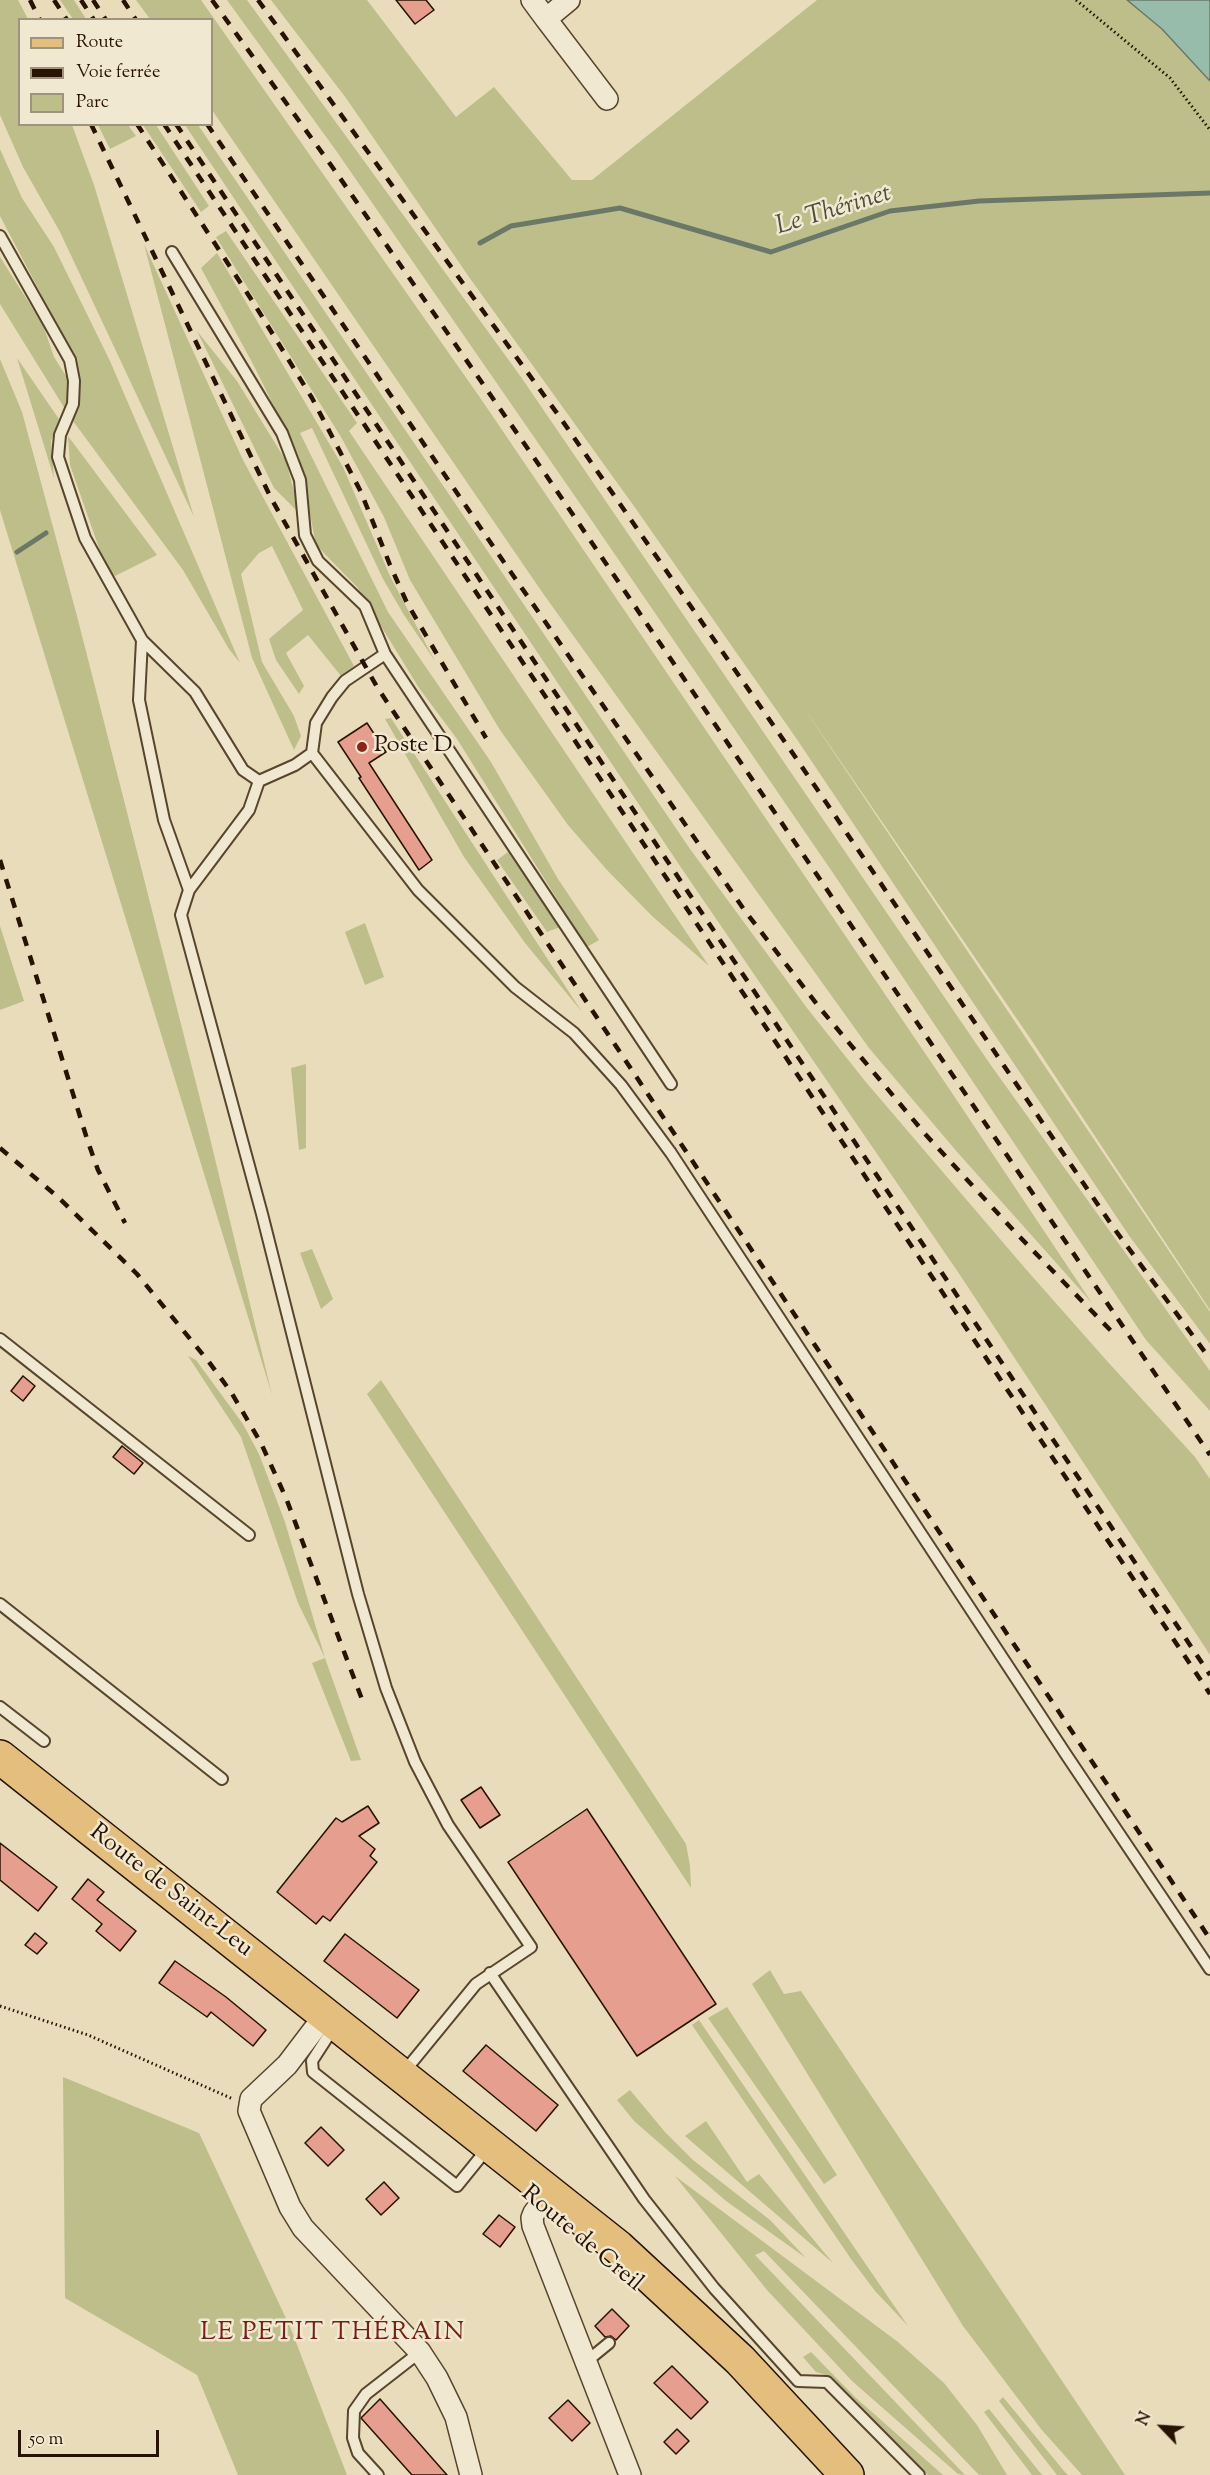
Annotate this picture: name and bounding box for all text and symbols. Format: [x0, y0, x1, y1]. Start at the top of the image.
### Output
legend [18, 18, 213, 126]
text: Route [76, 30, 123, 56]
text: Voie ferrée [76, 60, 160, 86]
text: Parc [76, 90, 109, 116]
water label: Le Thérinet [773, 180, 895, 244]
place label: Poste D [374, 733, 453, 761]
marker: Poste D [355, 740, 369, 754]
street label: Route de Saint-Leu [82, 1819, 258, 1965]
street label: Route de Creil [514, 2181, 648, 2299]
district label: LE PETIT THÉRAIN [200, 2319, 466, 2351]
north arrow [1132, 2397, 1192, 2457]
text: N [1132, 2409, 1158, 2430]
scale bar [21, 2418, 162, 2456]
text: 50 m [29, 2427, 63, 2453]

